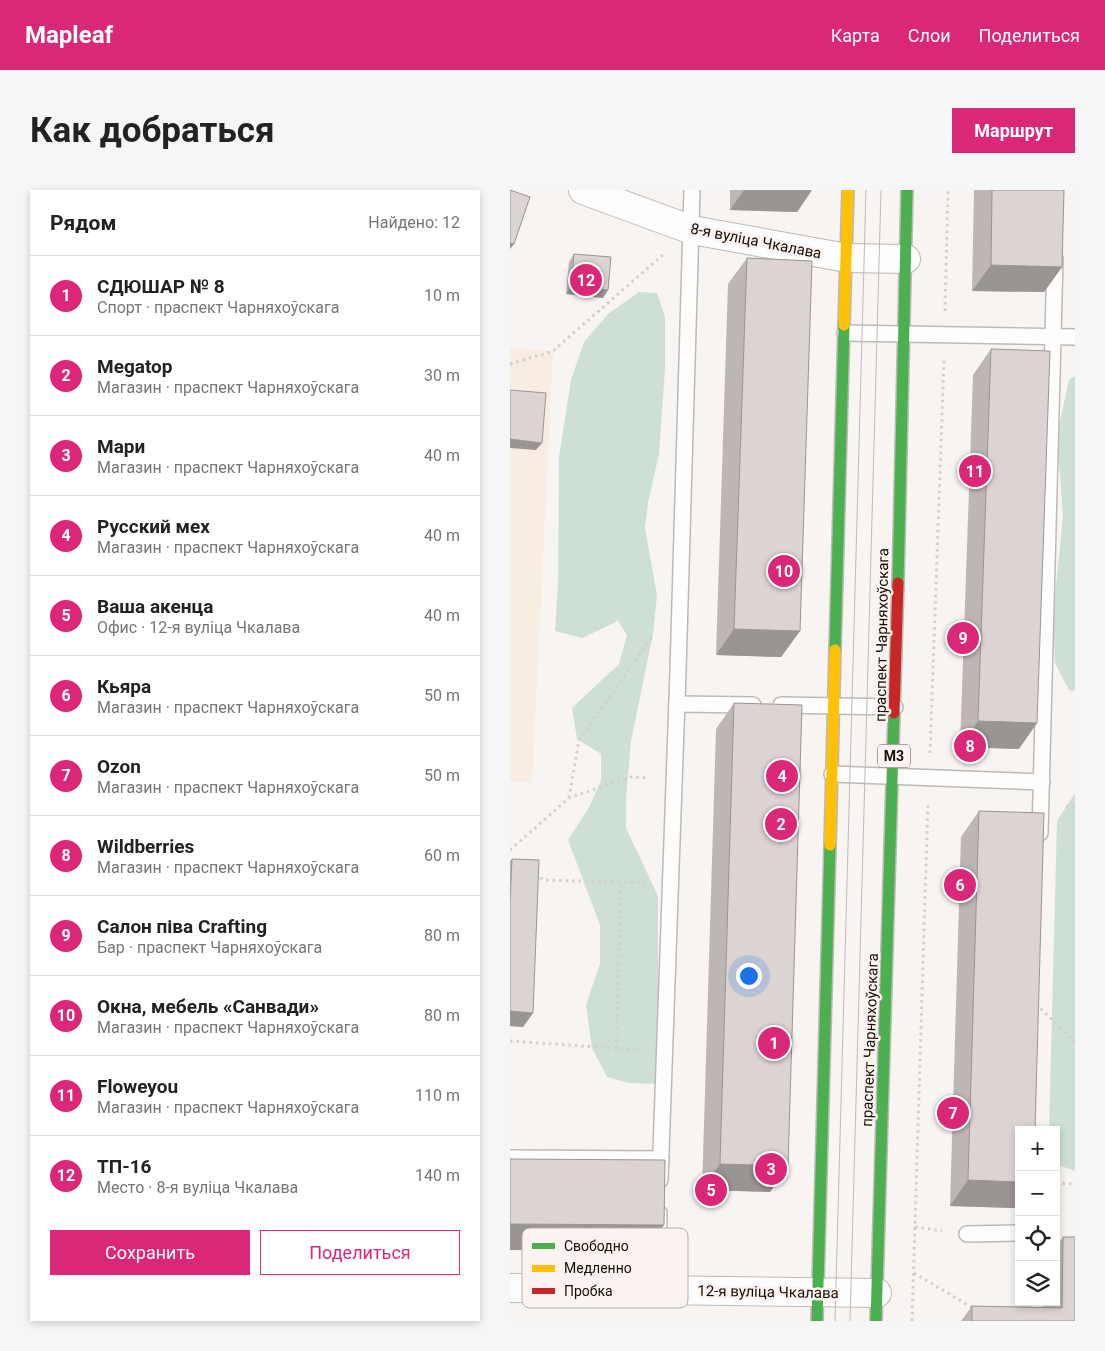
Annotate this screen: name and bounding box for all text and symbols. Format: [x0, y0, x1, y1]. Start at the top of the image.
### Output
text: Mapleaf [25, 21, 113, 49]
text: Карта [831, 25, 880, 46]
text: Слои [908, 25, 951, 46]
text: Поделиться [979, 25, 1080, 46]
button: Маршрут [952, 108, 1075, 153]
text: Как добраться [30, 110, 275, 151]
text: Рядом [50, 211, 116, 235]
text: Найдено: 12 [368, 213, 460, 232]
street label: 8-я вуліца Чкалава [689, 219, 823, 263]
pin: 12 [570, 261, 602, 299]
text: СДЮШАР № 8 [97, 275, 225, 298]
text: 1 [61, 286, 71, 305]
text: 10 m [424, 286, 460, 305]
text: Спорт · праспект Чарняхоўскага [97, 298, 339, 317]
text: Megatop [97, 355, 173, 378]
text: 2 [61, 366, 71, 385]
text: 30 m [424, 366, 460, 385]
text: Магазин · праспект Чарняхоўскага [97, 378, 359, 397]
text: Мари [97, 435, 145, 458]
text: 3 [61, 446, 71, 465]
text: 40 m [424, 446, 460, 465]
pin: 11 [959, 452, 991, 490]
text: Магазин · праспект Чарняхоўскага [97, 458, 359, 477]
text: Русский мех [97, 515, 210, 538]
text: 4 [61, 526, 71, 545]
text: 40 m [424, 526, 460, 545]
text: Магазин · праспект Чарняхоўскага [97, 538, 359, 557]
street label: праспект Чарняхоўскага [871, 548, 893, 722]
pin: 10 [768, 552, 800, 590]
text: Ваша акенца [97, 595, 213, 618]
text: 5 [61, 606, 71, 625]
text: 40 m [424, 606, 460, 625]
text: Офис · 12-я вуліца Чкалава [97, 618, 300, 637]
pin: 9 [947, 619, 979, 657]
text: Кьяра [97, 675, 151, 698]
text: 6 [61, 686, 71, 705]
text: 50 m [424, 686, 460, 705]
text: Магазин · праспект Чарняхоўскага [97, 698, 359, 717]
pin: 8 [954, 727, 986, 765]
road number: М3 [878, 744, 910, 768]
text: Ozon [97, 755, 141, 778]
pin: 4 [766, 757, 798, 795]
text: 7 [61, 766, 71, 785]
text: 50 m [424, 766, 460, 785]
text: Магазин · праспект Чарняхоўскага [97, 778, 359, 797]
pin: 2 [765, 805, 797, 843]
text: Wildberries [97, 835, 194, 858]
text: 8 [61, 846, 71, 865]
text: 60 m [424, 846, 460, 865]
text: Магазин · праспект Чарняхоўскага [97, 858, 359, 877]
pin: 6 [944, 866, 976, 904]
text: Салон піва Crafting [97, 915, 267, 938]
text: 9 [61, 926, 71, 945]
text: 80 m [424, 926, 460, 945]
text: Бар · праспект Чарняхоўскага [97, 938, 322, 957]
street label: праспект Чарняхоўскага [858, 953, 882, 1127]
your location [736, 963, 762, 989]
text: Окна, мебель «Санвади» [97, 995, 319, 1018]
text: 10 [57, 1006, 75, 1025]
text: 80 m [424, 1006, 460, 1025]
text: Магазин · праспект Чарняхоўскага [97, 1018, 359, 1037]
pin: 1 [758, 1024, 790, 1062]
text: Floweyou [97, 1075, 178, 1098]
text: 11 [57, 1086, 75, 1105]
text: 110 m [415, 1086, 460, 1105]
pin: 7 [937, 1094, 969, 1132]
text: Магазин · праспект Чарняхоўскага [97, 1098, 359, 1117]
map controls [1015, 1126, 1060, 1306]
button: + [1015, 1126, 1060, 1171]
pin: 3 [755, 1150, 787, 1188]
text: ТП-16 [97, 1155, 152, 1178]
text: 12 [57, 1166, 75, 1185]
text: 140 m [415, 1166, 460, 1185]
pin: 5 [695, 1171, 727, 1209]
button: − [1015, 1171, 1060, 1216]
text: Место · 8-я вуліца Чкалава [97, 1178, 298, 1197]
button: locate [1015, 1216, 1060, 1261]
legend [522, 1228, 688, 1308]
button: Сохранить [50, 1230, 250, 1275]
button: Поделиться [260, 1230, 460, 1275]
text: Свободно [564, 1238, 629, 1254]
text: Медленно [564, 1260, 632, 1276]
button: layers [1015, 1261, 1060, 1306]
street label: 12-я вуліца Чкалава [697, 1282, 839, 1302]
text: Пробка [564, 1283, 613, 1299]

